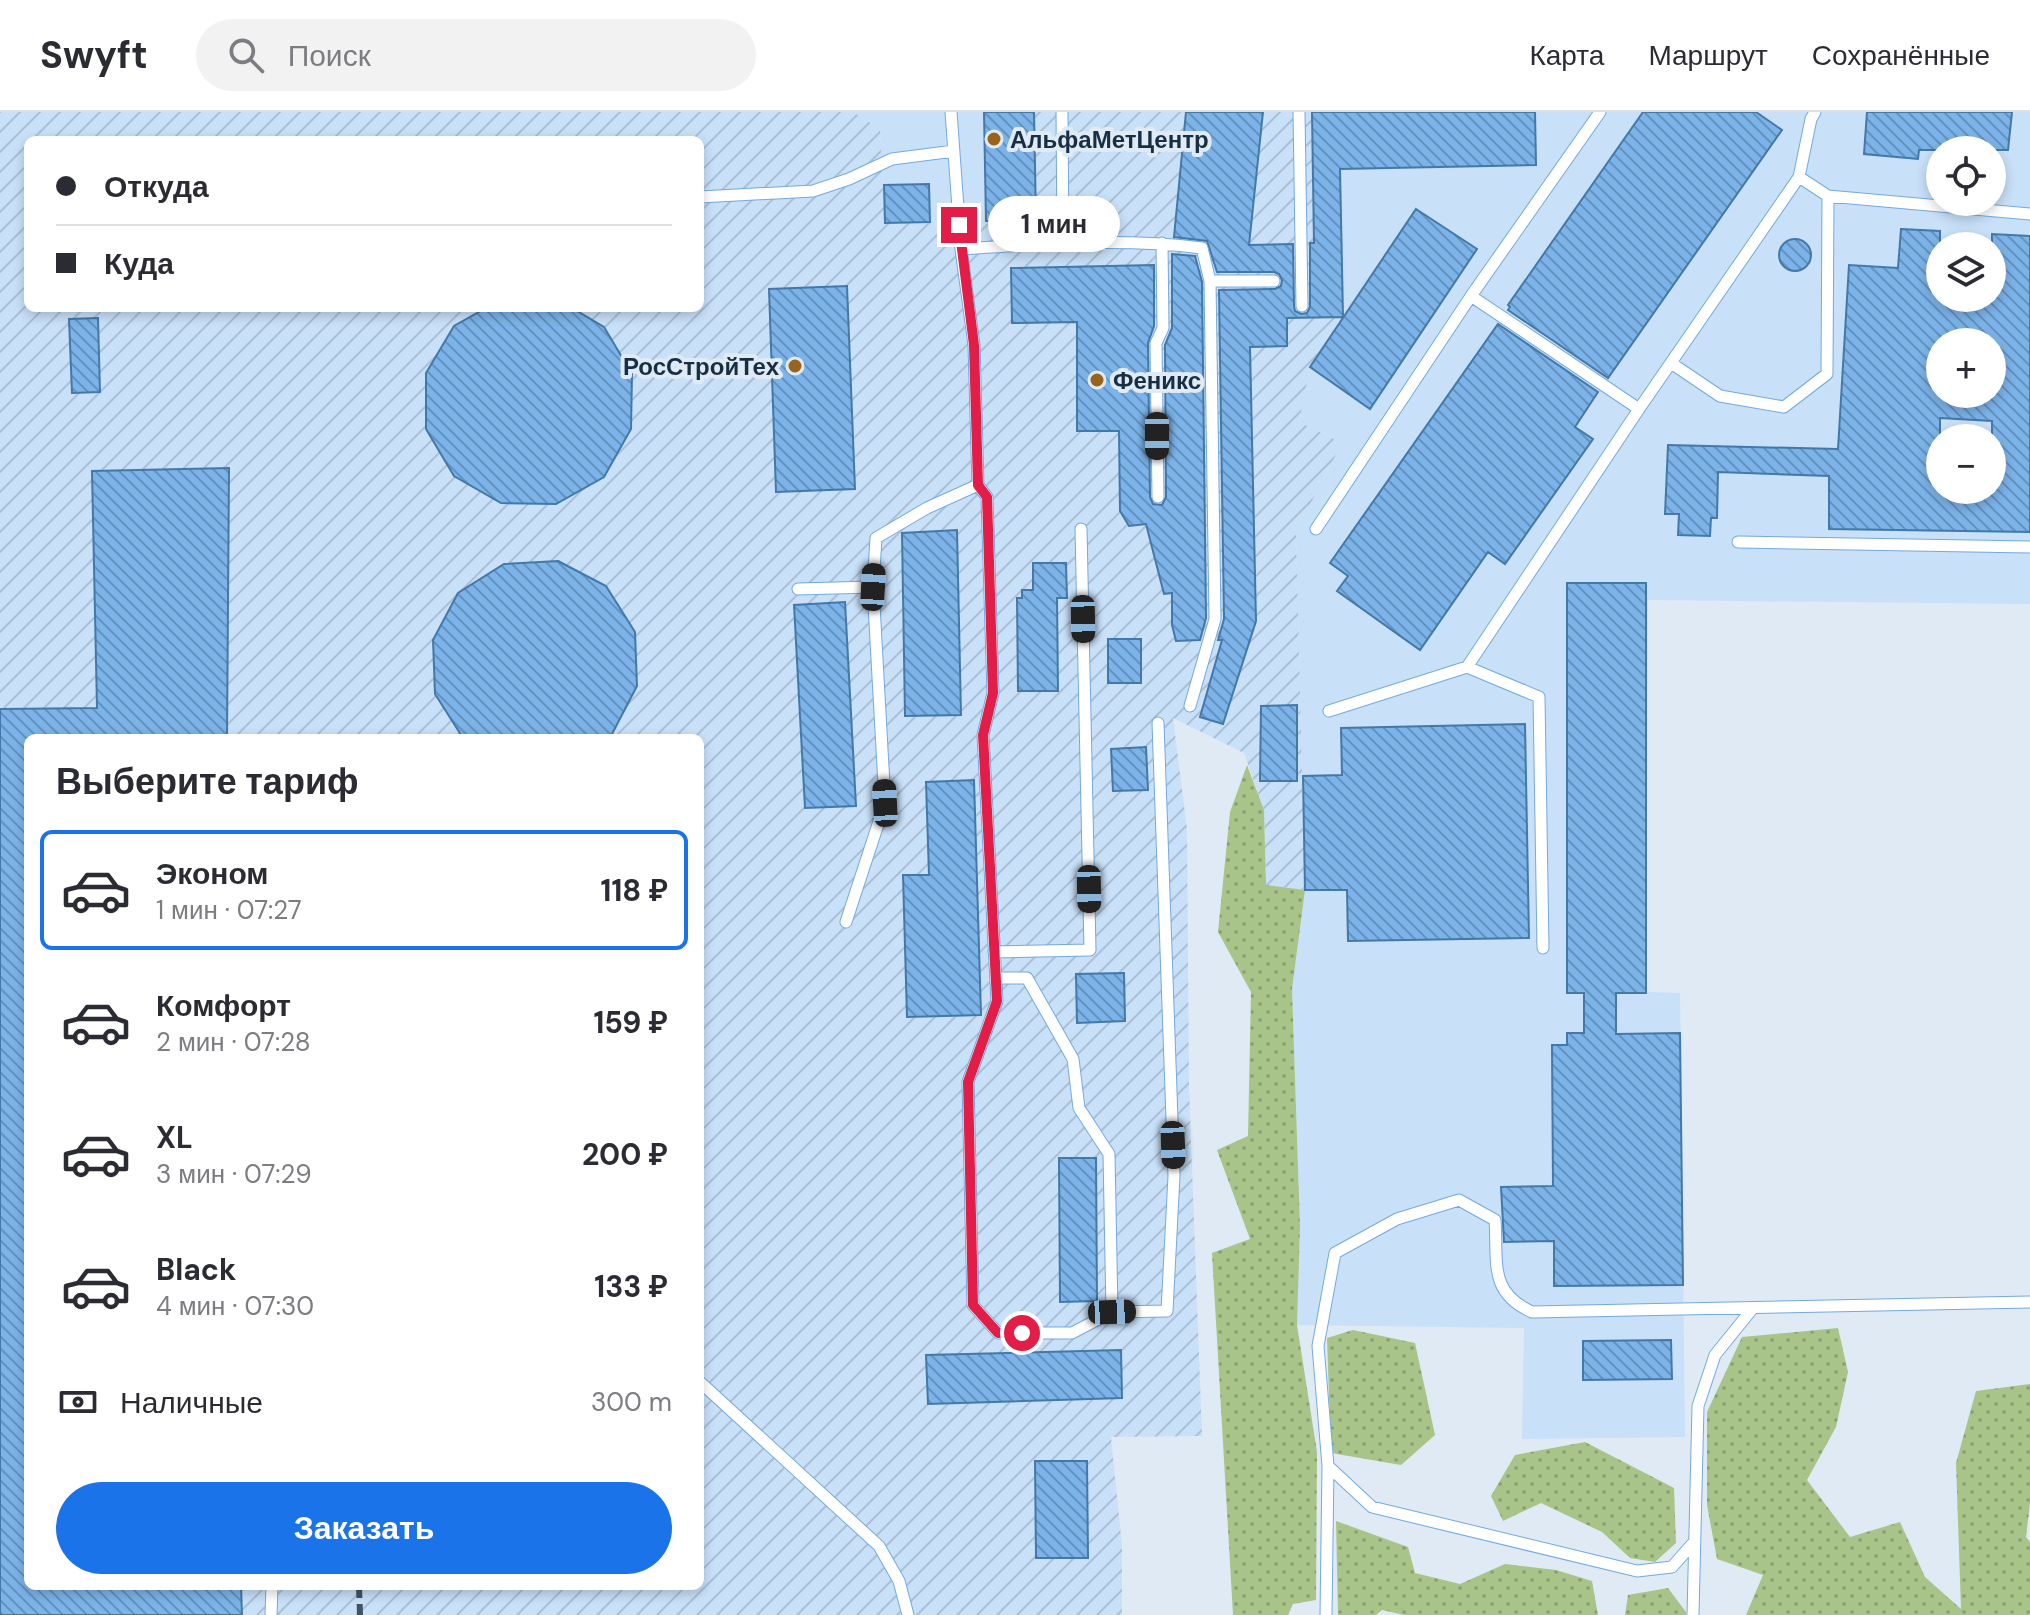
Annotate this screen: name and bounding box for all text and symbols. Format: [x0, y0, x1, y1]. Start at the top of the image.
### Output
search box [196, 19, 756, 91]
text: Swyft [40, 30, 148, 80]
icon: search [224, 33, 268, 77]
text: Поиск [288, 36, 371, 75]
text: Карта [1529, 37, 1604, 74]
text: Маршрут [1648, 37, 1768, 74]
text: Сохранённые [1812, 37, 1990, 74]
place label: АльфаМетЦентр [1010, 124, 1209, 155]
marker: АльфаМетЦентр [985, 130, 1003, 148]
map controls [1926, 136, 2006, 504]
button: locate [1926, 136, 2006, 216]
text: Откуда [104, 167, 209, 206]
callout: 1 мин [987, 197, 1119, 253]
route end [941, 207, 977, 243]
text: 1 мин [1021, 207, 1087, 241]
button: layers [1926, 232, 2006, 312]
text: Куда [104, 244, 174, 283]
button: + [1926, 328, 2006, 408]
place label: РосСтройТех [623, 351, 780, 382]
marker: РосСтройТех [786, 357, 804, 375]
place label: Феникс [1113, 365, 1201, 396]
marker: Феникс [1088, 371, 1106, 389]
car [1145, 412, 1169, 460]
button: − [1926, 424, 2006, 504]
car [860, 562, 886, 612]
car [1071, 595, 1095, 643]
text: Выберите тариф [56, 758, 359, 805]
car [872, 778, 898, 828]
icon: car [60, 854, 132, 926]
text: Эконом [156, 854, 269, 893]
car [1077, 865, 1101, 913]
text: 118 ₽ [601, 871, 668, 910]
text: 1 мин · 07:27 [156, 893, 302, 927]
icon: car [60, 986, 132, 1058]
text: Комфорт [156, 986, 291, 1025]
text: 159 ₽ [593, 1003, 668, 1042]
text: 2 мин · 07:28 [156, 1025, 311, 1059]
icon: car [60, 1118, 132, 1190]
text: XL [156, 1118, 193, 1157]
car [1160, 1121, 1186, 1169]
text: 200 ₽ [582, 1135, 668, 1174]
text: 3 мин · 07:29 [156, 1157, 312, 1191]
icon: car [60, 1250, 132, 1322]
text: Black [156, 1250, 236, 1289]
text: 133 ₽ [594, 1267, 668, 1306]
text: 4 мин · 07:30 [156, 1289, 314, 1323]
car [1088, 1299, 1136, 1325]
route start [1004, 1315, 1040, 1351]
icon: cash [56, 1380, 100, 1424]
text: Наличные [120, 1383, 263, 1422]
text: 300 m [591, 1385, 672, 1419]
button: Заказать [56, 1482, 672, 1574]

